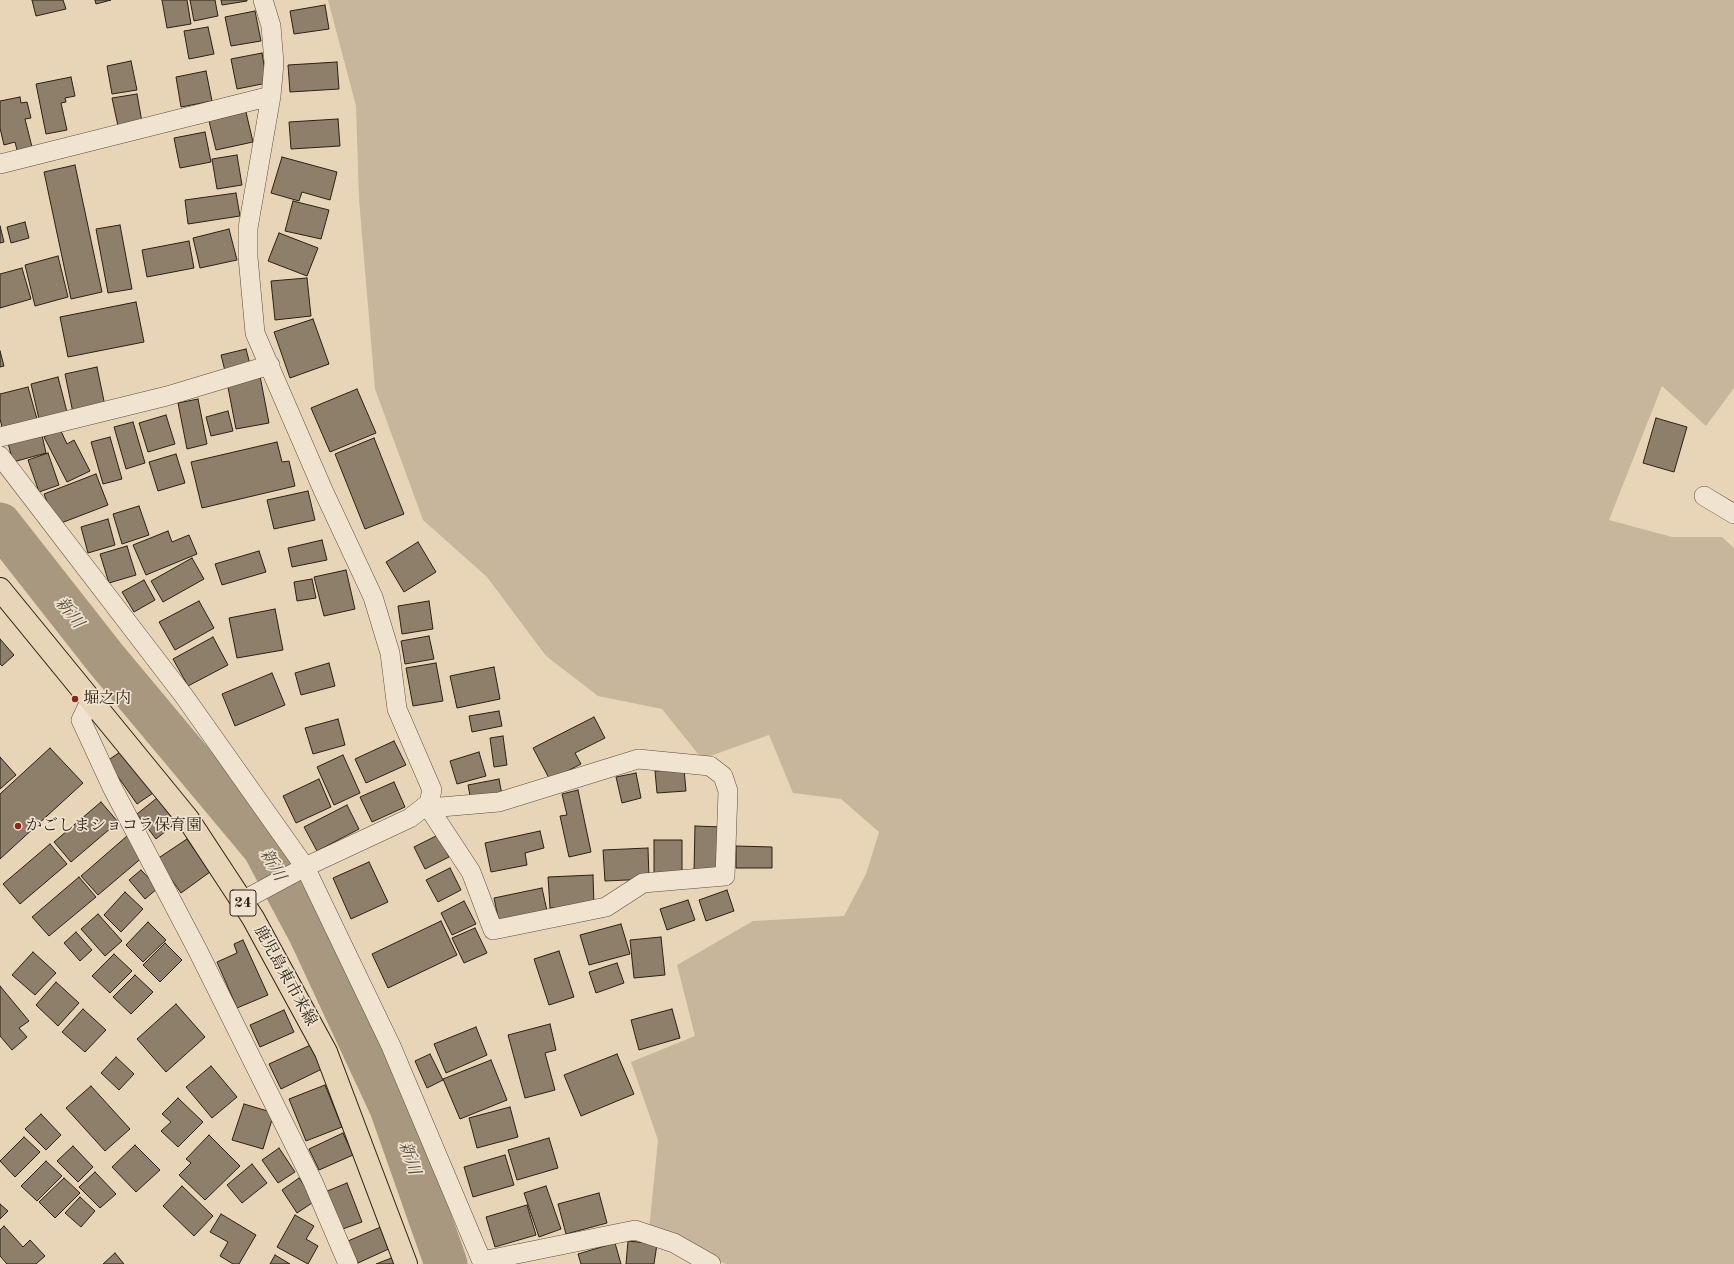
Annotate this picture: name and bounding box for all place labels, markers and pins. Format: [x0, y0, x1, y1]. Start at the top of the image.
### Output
place label: 堀之内 [83, 689, 131, 709]
marker: 堀之内 [70, 694, 80, 704]
place label: かごしまショコラ保育園 [26, 816, 202, 836]
marker: かごしまショコラ保育園 [13, 821, 23, 831]

